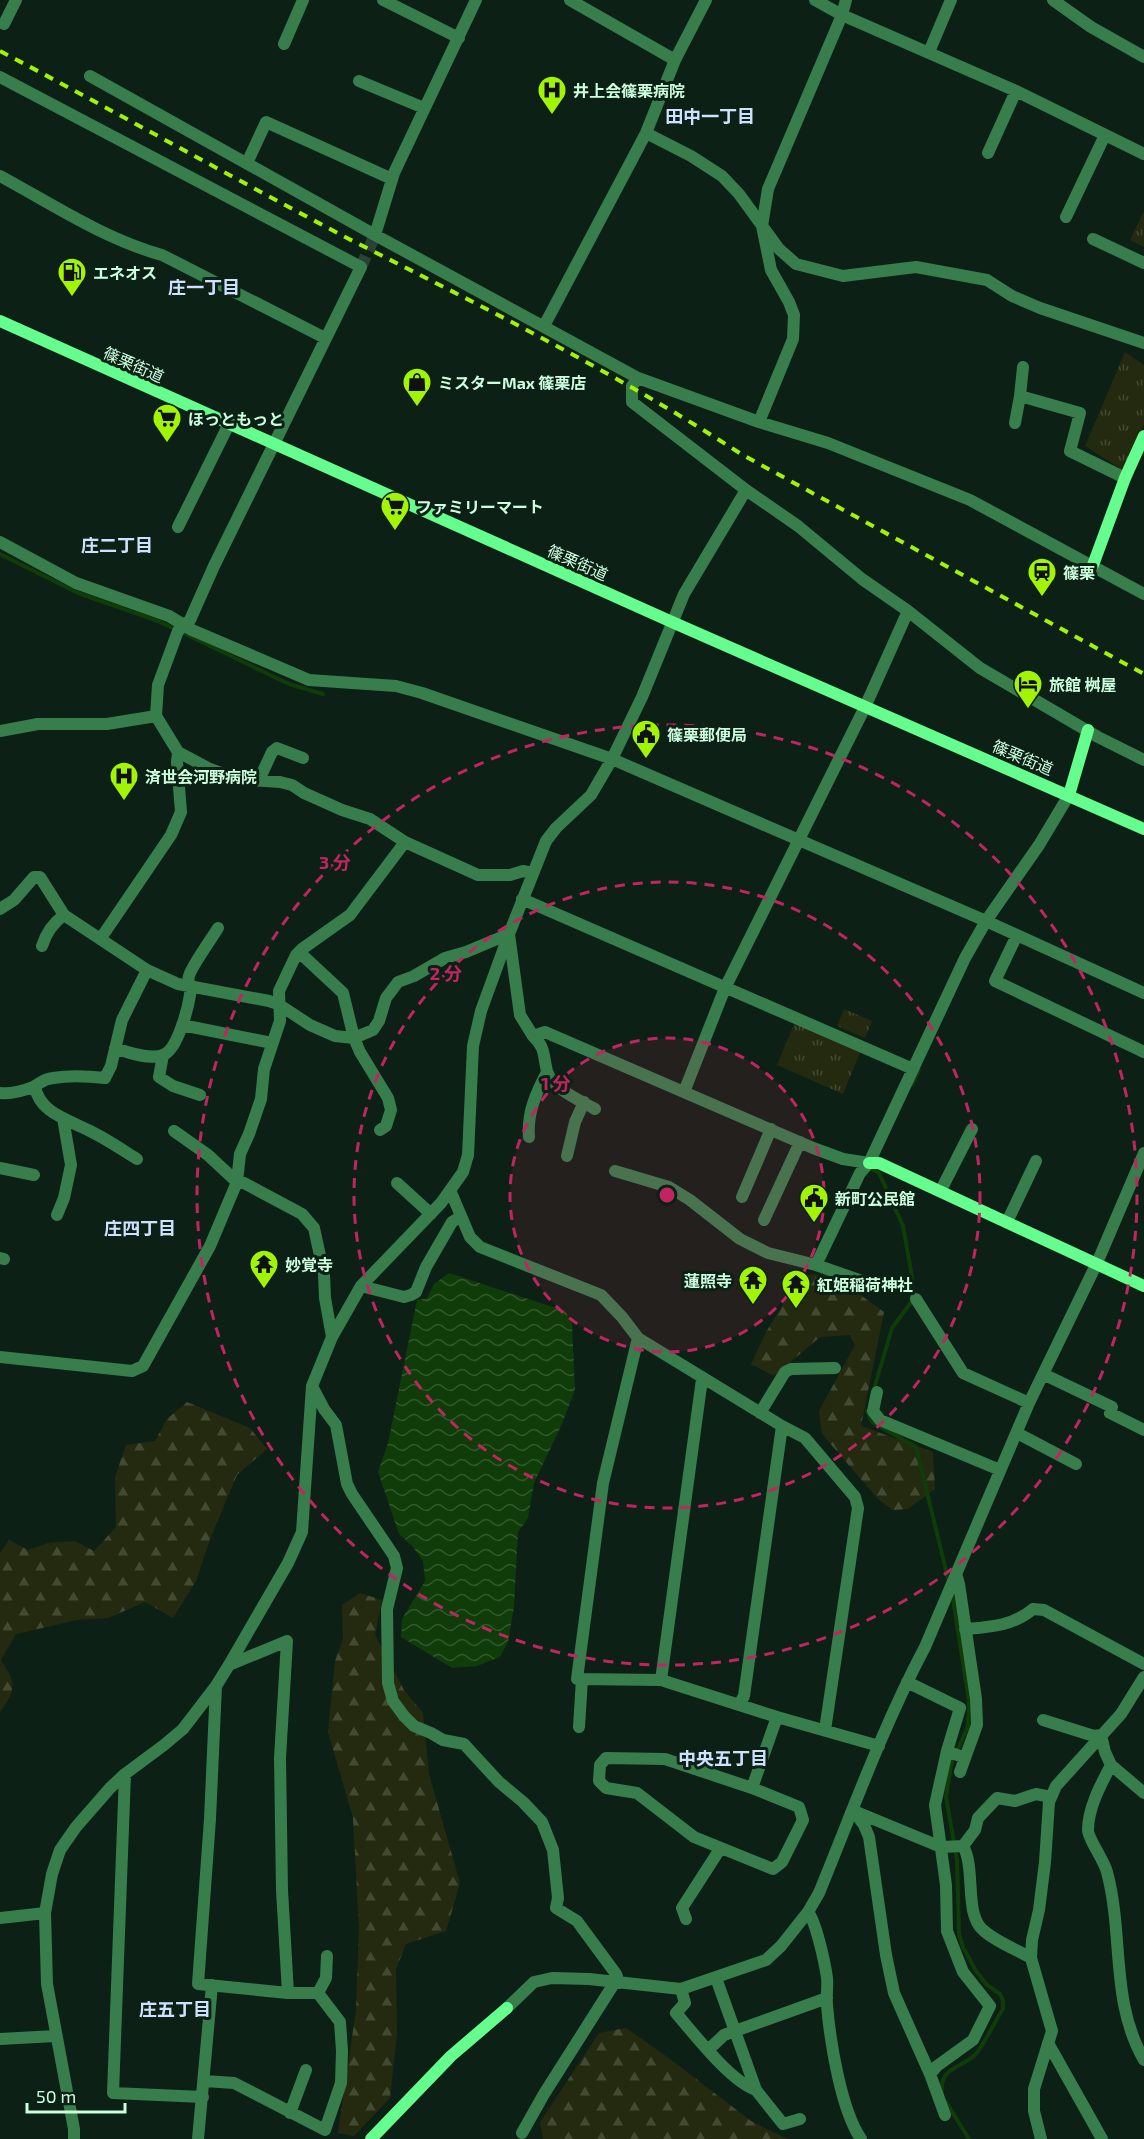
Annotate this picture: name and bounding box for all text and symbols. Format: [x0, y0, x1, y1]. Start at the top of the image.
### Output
hospital icon: 井上会篠栗病院 [536, 74, 568, 116]
place label: 井上会篠栗病院 [573, 81, 685, 100]
district label: 田中一丁目 [665, 105, 755, 127]
fuel station icon: エネオス [56, 256, 88, 298]
place label: エネオス [93, 263, 157, 282]
district label: 庄一丁目 [168, 276, 240, 298]
street label: 篠栗街道 [101, 342, 167, 386]
shop icon: ミスターMax 篠栗店 [401, 366, 433, 408]
place label: ミスターMax 篠栗店 [438, 373, 586, 392]
supermarket icon: ほっともっと [151, 402, 183, 444]
place label: ほっともっと [188, 409, 284, 428]
supermarket icon: ファミリーマート [379, 490, 411, 532]
place label: ファミリーマート [416, 497, 544, 516]
district label: 庄二丁目 [81, 534, 153, 556]
street label: 篠栗街道 [545, 540, 611, 584]
station icon: 篠栗 [1026, 556, 1058, 598]
place label: 篠栗 [1063, 563, 1095, 582]
hotel icon: 旅館 桝屋 [1012, 668, 1044, 710]
place label: 旅館 桝屋 [1049, 675, 1116, 694]
public building icon: 篠栗郵便局 [630, 718, 662, 760]
place label: 篠栗郵便局 [667, 725, 747, 744]
street label: 篠栗街道 [990, 736, 1056, 778]
hospital icon: 済世会河野病院 [108, 760, 140, 802]
place label: 済世会河野病院 [145, 767, 257, 786]
text: 3 分 [319, 851, 351, 873]
text: 2 分 [430, 962, 462, 984]
text: 1 分 [541, 1072, 571, 1094]
public building icon: 新町公民館 [798, 1182, 830, 1224]
centre of rings [657, 1185, 677, 1205]
place label: 新町公民館 [835, 1189, 915, 1208]
district label: 庄四丁目 [104, 1217, 176, 1239]
temple icon: 妙覚寺 [248, 1248, 280, 1290]
place label: 妙覚寺 [285, 1255, 333, 1274]
temple icon: 蓮照寺 [737, 1264, 769, 1306]
temple icon: 紅姫稲荷神社 [780, 1268, 812, 1310]
place label: 蓮照寺 [684, 1271, 732, 1290]
place label: 紅姫稲荷神社 [817, 1275, 913, 1294]
district label: 中央五丁目 [678, 1747, 768, 1769]
district label: 庄五丁目 [139, 1998, 211, 2020]
scale bar [27, 2076, 124, 2114]
text: 50 m [36, 2085, 76, 2107]

